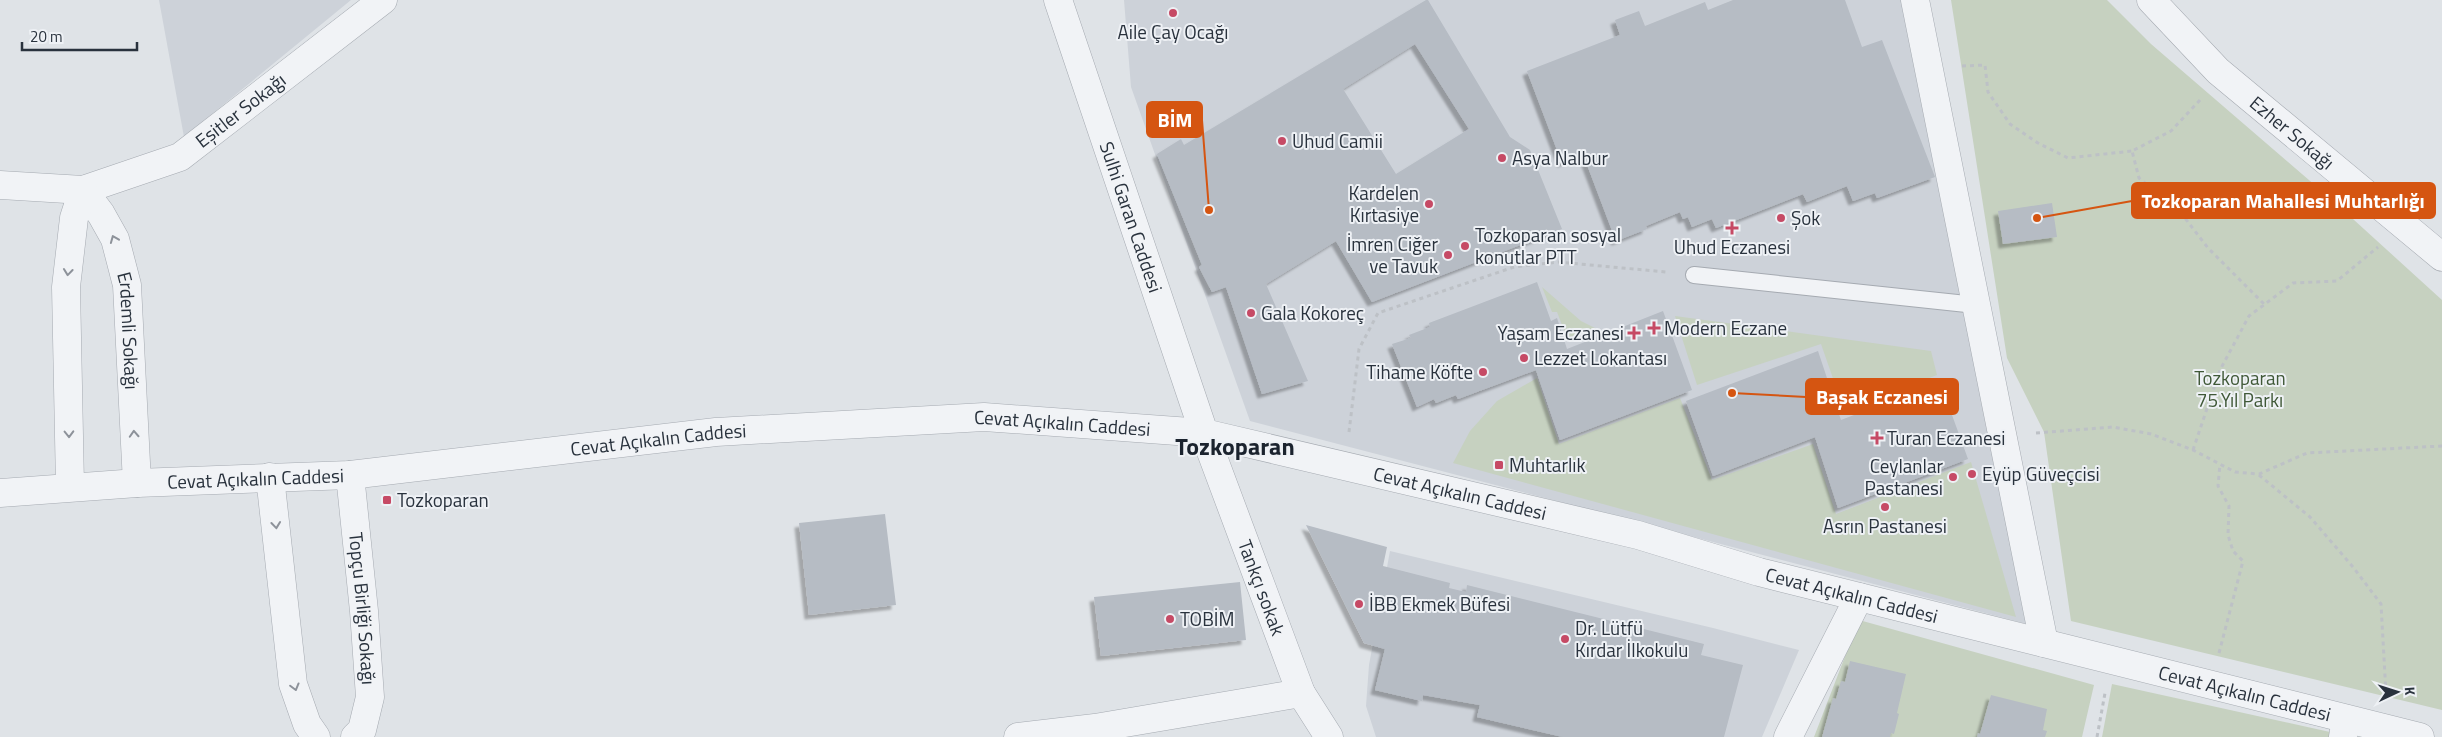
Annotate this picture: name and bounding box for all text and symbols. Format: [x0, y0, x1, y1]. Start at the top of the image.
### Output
marker: Aile Çay Ocağı [1167, 7, 1179, 19]
place label: Aile Çay Ocağı [1117, 17, 1229, 46]
scale bar [22, 20, 138, 52]
text: 20 m [30, 25, 63, 48]
street label: Eşitler Sokağı [189, 65, 292, 154]
street label: Ezher Sokağı [2244, 88, 2341, 176]
callout: BİM [1147, 102, 1202, 137]
text: BİM [1157, 104, 1193, 135]
place label: Uhud Camii [1292, 126, 1383, 155]
marker: Uhud Camii [1276, 135, 1288, 147]
street label: Sulhi Garan Caddesi [1093, 137, 1171, 296]
place label: Asya Nalbur [1512, 143, 1609, 172]
marker: Asya Nalbur [1496, 152, 1508, 164]
place label: Kardelen Kırtasiye [1349, 178, 1419, 229]
callout: Tozkoparan Mahallesi Muhtarlığı [2132, 183, 2435, 218]
text: Tozkoparan Mahallesi Muhtarlığı [2141, 185, 2425, 216]
marker: Kardelen Kırtasiye [1423, 198, 1435, 210]
place label: Şok [1791, 203, 1820, 232]
marker: Şok [1775, 212, 1787, 224]
place label: Tozkoparan sosyal konutlar PTT [1475, 220, 1621, 271]
marker: Uhud Eczanesi [1726, 222, 1738, 234]
place label: İmren Ciğer ve Tavuk [1347, 229, 1438, 280]
place label: Uhud Eczanesi [1674, 232, 1790, 261]
one-way arrow [110, 235, 120, 244]
marker: Tozkoparan sosyal konutlar PTT [1459, 240, 1471, 252]
marker: İmren Ciğer ve Tavuk [1442, 249, 1454, 261]
one-way arrow [63, 268, 74, 276]
street label: Erdemli Sokağı [110, 268, 147, 390]
place label: Gala Kokoreç [1261, 298, 1364, 327]
marker: Gala Kokoreç [1245, 307, 1257, 319]
place label: Modern Eczane [1664, 313, 1787, 342]
place label: Yaşam Eczanesi [1497, 318, 1624, 347]
marker: Modern Eczane [1648, 322, 1660, 334]
marker: Yaşam Eczanesi [1628, 327, 1640, 339]
place label: Lezzet Lokantası [1534, 343, 1667, 372]
marker: Lezzet Lokantası [1518, 352, 1530, 364]
place label: Tihame Köfte [1366, 357, 1473, 386]
park label: Tozkoparan 75.Yıl Parkı [2194, 363, 2286, 414]
marker: Tihame Köfte [1477, 366, 1489, 378]
callout: Başak Eczanesi [1806, 379, 1958, 414]
text: Başak Eczanesi [1816, 381, 1948, 412]
street label: Cevat Açıkalın Caddesi [973, 402, 1152, 443]
street label: Cevat Açıkalın Caddesi [569, 415, 747, 463]
place label: Turan Eczanesi [1887, 423, 2005, 452]
district label: Tozkoparan [1175, 428, 1295, 464]
one-way arrow [64, 430, 74, 438]
one-way arrow [129, 430, 140, 438]
marker: Turan Eczanesi [1871, 432, 1883, 444]
place label: Muhtarlık [1509, 450, 1586, 479]
place label: Ceylanlar Pastanesi [1864, 451, 1943, 502]
street label: Cevat Açıkalın Caddesi [1371, 458, 1550, 527]
marker: Muhtarlık [1493, 459, 1505, 471]
place label: Eyüp Güveçcisi [1982, 459, 2100, 488]
street label: Cevat Açıkalın Caddesi [167, 460, 344, 496]
marker: Eyüp Güveçcisi [1966, 468, 1978, 480]
marker: Ceylanlar Pastanesi [1947, 471, 1959, 483]
place label: Tozkoparan [397, 485, 489, 514]
marker: Tozkoparan [381, 494, 393, 506]
marker: Asrın Pastanesi [1879, 501, 1891, 513]
place label: Asrın Pastanesi [1823, 511, 1947, 540]
one-way arrow [270, 522, 281, 530]
street label: Topçu Birliği Sokağı [342, 531, 384, 686]
street label: Tankçı sokak [1231, 535, 1293, 639]
street label: Cevat Açıkalın Caddesi [1763, 559, 1941, 630]
place label: İBB Ekmek Büfesi [1369, 589, 1510, 618]
marker: İBB Ekmek Büfesi [1353, 598, 1365, 610]
place label: TOBİM [1180, 604, 1235, 633]
marker: TOBİM [1164, 613, 1176, 625]
place label: Dr. Lütfü Kırdar İlkokulu [1575, 613, 1688, 664]
marker: Dr. Lütfü Kırdar İlkokulu [1559, 633, 1571, 645]
street label: Cevat Açıkalın Caddesi [2156, 657, 2334, 728]
north arrow [2372, 667, 2422, 717]
one-way arrow [289, 682, 299, 690]
text: K [2400, 686, 2421, 697]

